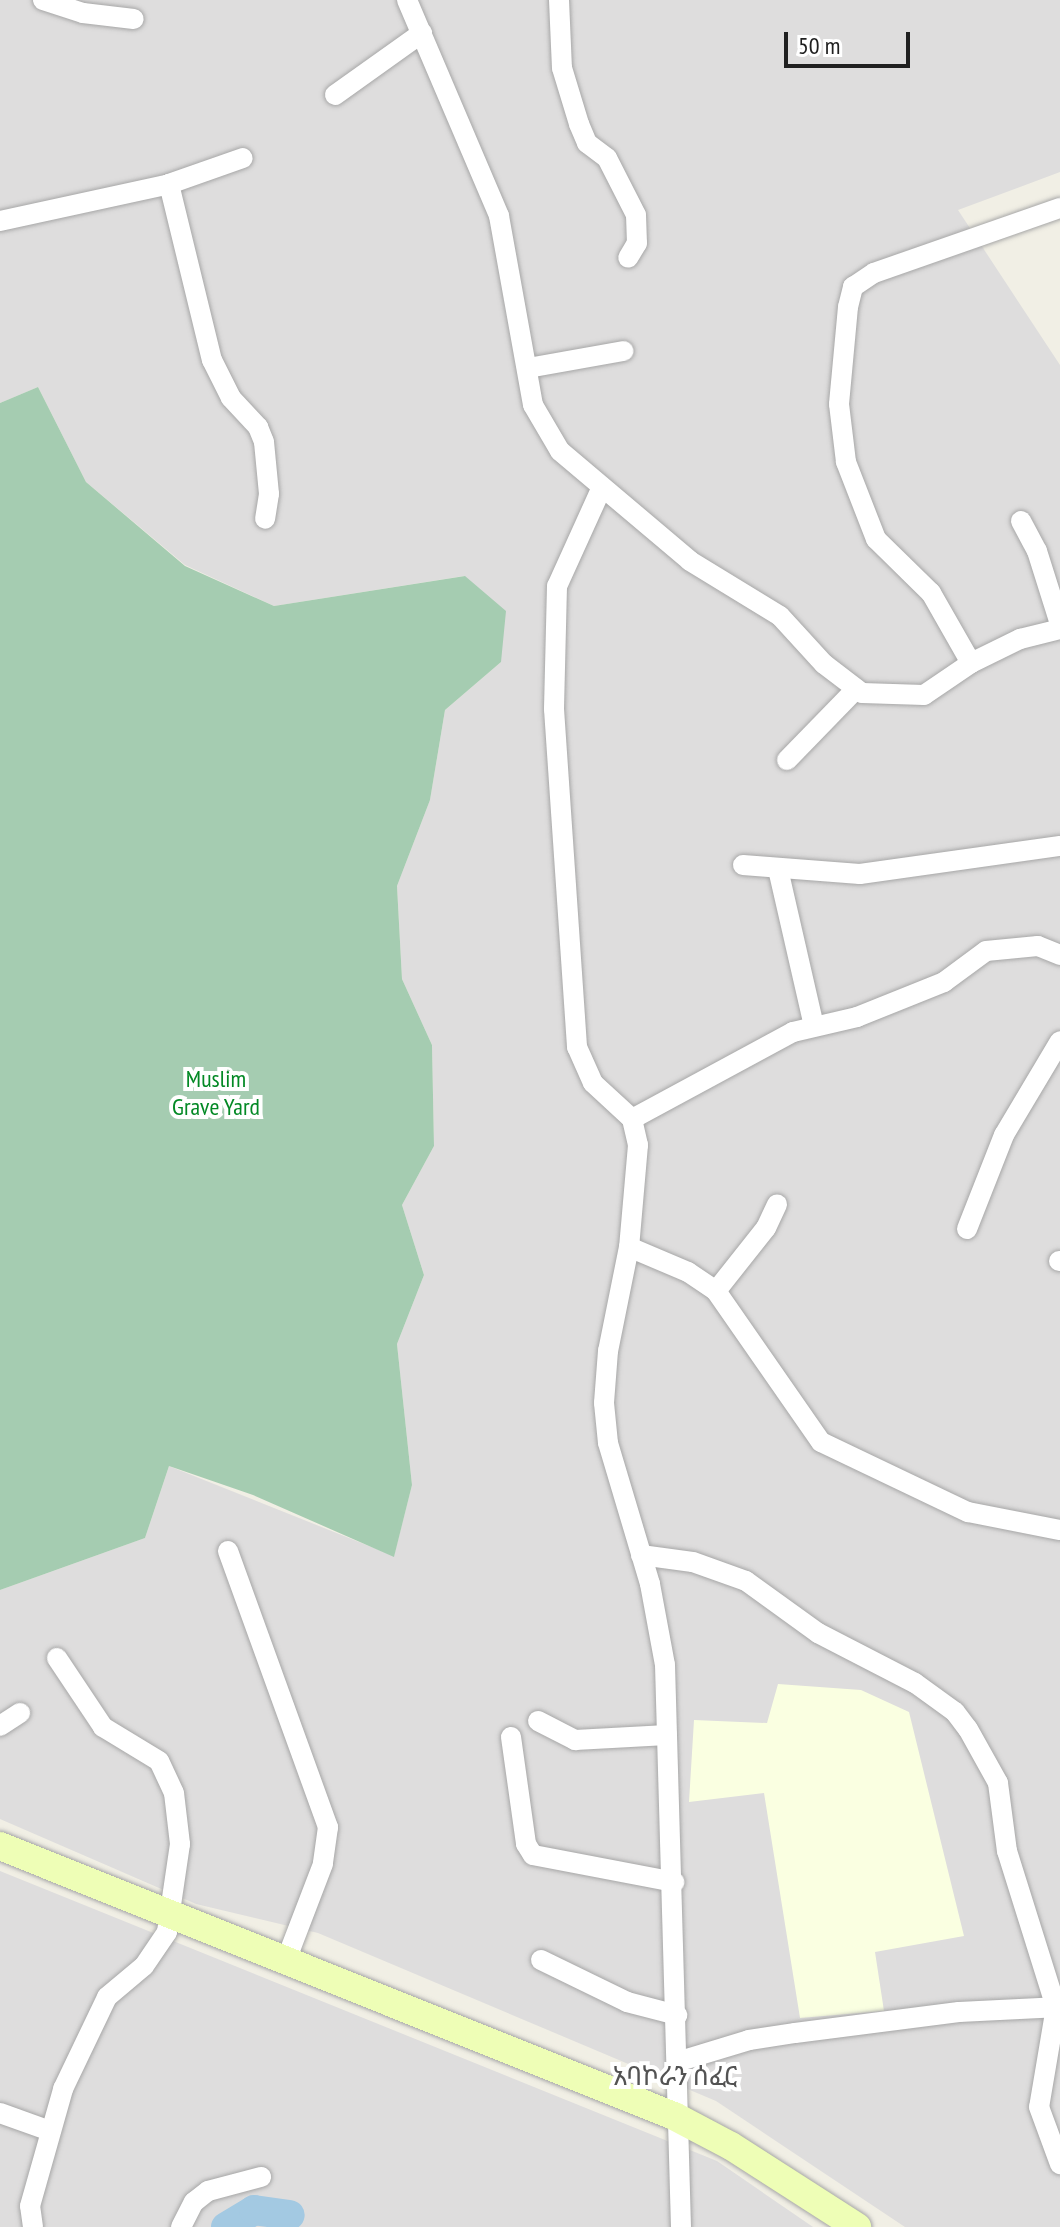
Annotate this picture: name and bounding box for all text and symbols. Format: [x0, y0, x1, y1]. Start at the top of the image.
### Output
scale bar [788, 16, 914, 66]
text: 50 m [798, 30, 840, 61]
park label: Muslim Grave Yard [172, 1065, 260, 1121]
district label: አባኮራን ሰፈር [613, 2060, 737, 2092]

